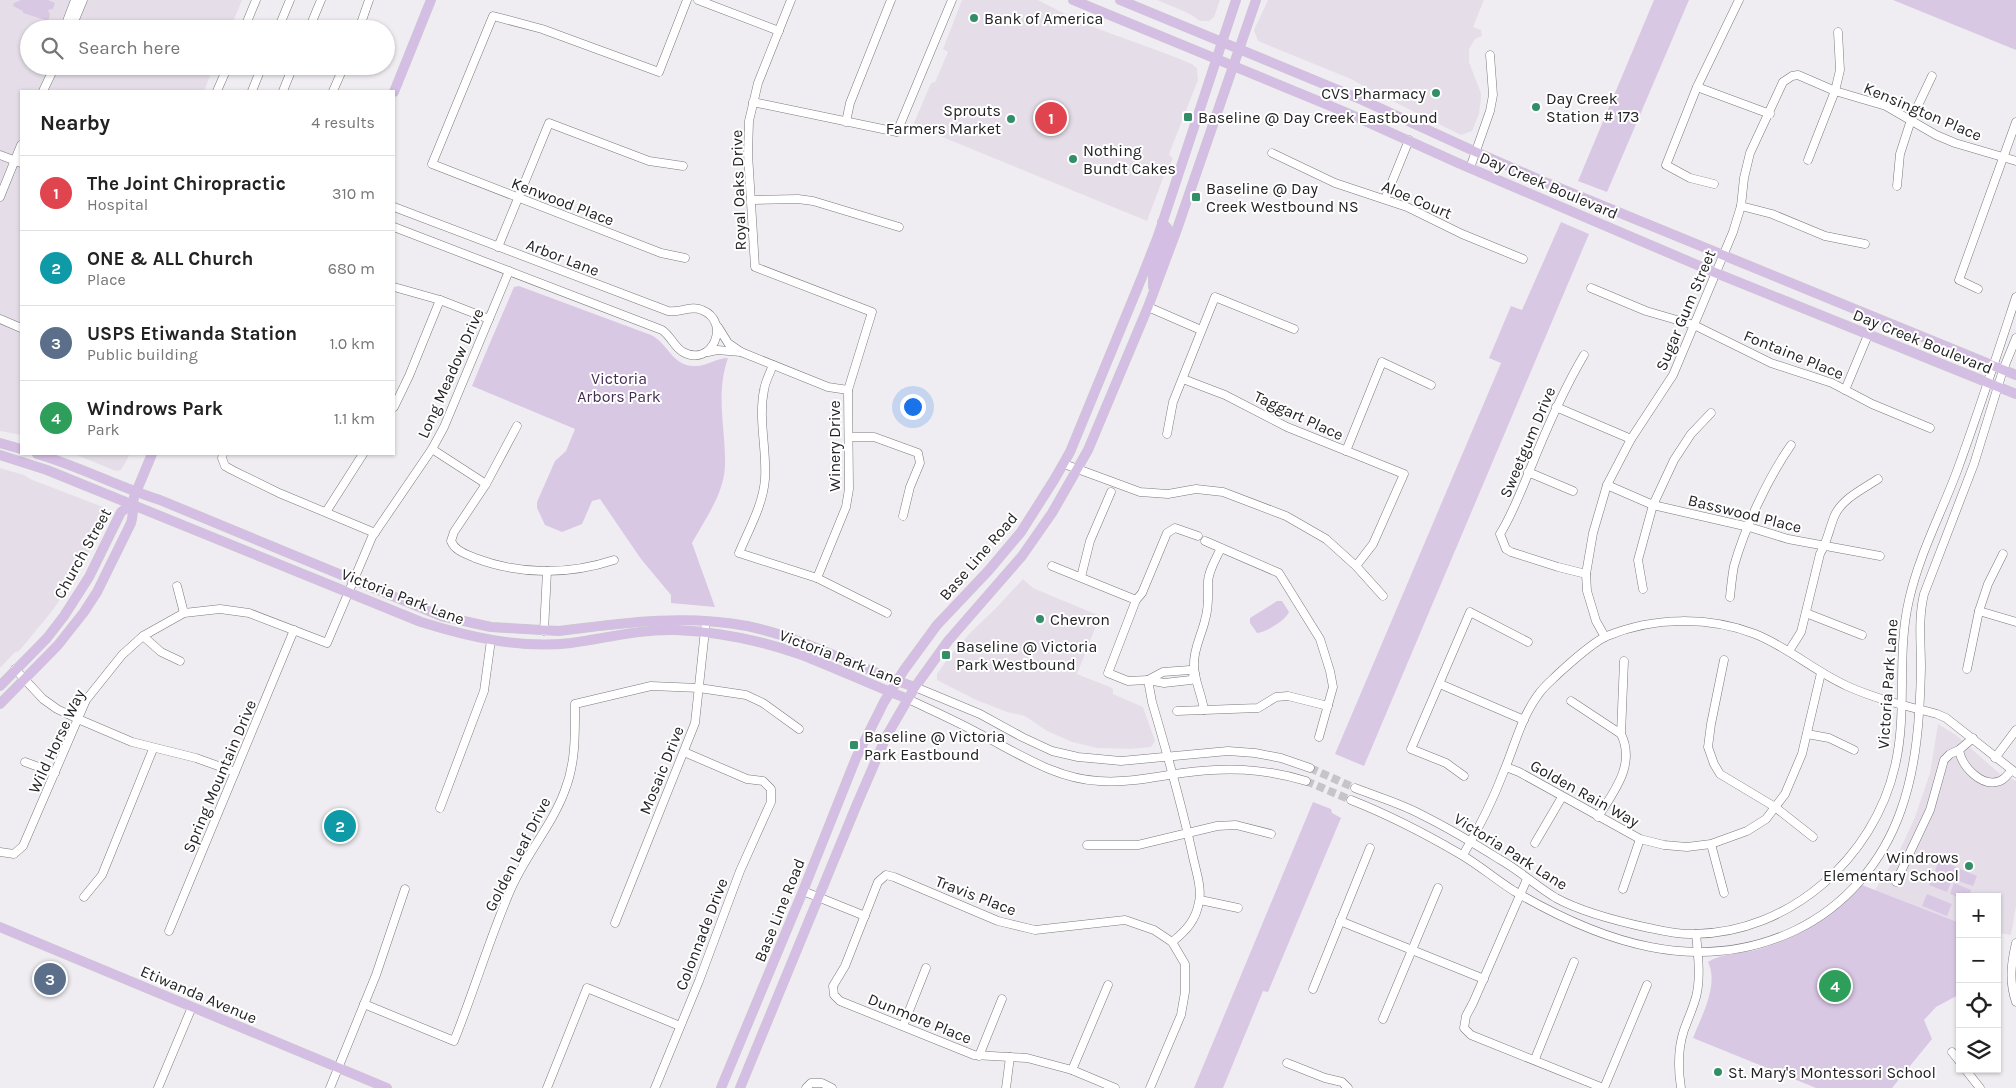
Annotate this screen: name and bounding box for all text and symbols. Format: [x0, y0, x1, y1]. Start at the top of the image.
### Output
place label: Bank of America [984, 9, 1103, 28]
marker: Bank of America [968, 12, 980, 24]
search box [20, 20, 395, 75]
icon: search [38, 34, 66, 62]
text: Search here [78, 37, 180, 59]
street label: Kensington Place [1861, 78, 1985, 145]
place label: CVS Pharmacy [1321, 84, 1427, 103]
marker: CVS Pharmacy [1430, 87, 1442, 99]
place label: Day Creek Station # 173 [1546, 89, 1640, 126]
pin: 1 [1035, 99, 1067, 137]
place label: Sprouts Farmers Market [886, 101, 1001, 138]
marker: Day Creek Station # 173 [1530, 101, 1542, 113]
place label: Baseline @ Day Creek Eastbound [1198, 108, 1438, 127]
text: Nearby [40, 111, 110, 135]
marker: Baseline @ Day Creek Eastbound [1182, 111, 1194, 123]
text: 4 results [311, 113, 375, 132]
marker: Sprouts Farmers Market [1005, 113, 1017, 125]
street label: Royal Oaks Drive [727, 129, 750, 251]
place label: Nothing Bundt Cakes [1083, 141, 1176, 178]
street label: Day Creek Boulevard [1477, 148, 1621, 223]
marker: Nothing Bundt Cakes [1067, 153, 1079, 165]
text: The Joint Chiropractic [87, 173, 286, 195]
street label: Kenwood Place [509, 173, 617, 230]
street label: Aloe Court [1379, 176, 1455, 223]
place label: Baseline @ Day Creek Westbound NS [1206, 179, 1359, 216]
text: 1 [53, 184, 59, 203]
text: 310 m [332, 184, 375, 203]
marker: Baseline @ Day Creek Westbound NS [1190, 191, 1202, 203]
text: Hospital [87, 195, 148, 214]
street label: Arbor Lane [523, 235, 602, 280]
street label: Sugar Gum Street [1651, 247, 1719, 373]
text: ONE & ALL Church [87, 248, 253, 270]
text: 2 [51, 259, 61, 278]
text: 680 m [328, 259, 375, 278]
text: Place [87, 270, 126, 289]
street label: Long Meadow Drive [413, 305, 488, 441]
street label: Day Creek Boulevard [1850, 305, 1995, 378]
text: USPS Etiwanda Station [87, 323, 297, 345]
street label: Fontaine Place [1741, 326, 1847, 383]
text: 3 [51, 334, 61, 353]
text: 1.0 km [330, 334, 375, 353]
text: Public building [87, 345, 198, 364]
park label: Victoria Arbors Park [577, 369, 661, 406]
street label: Sweetgum Drive [1496, 384, 1559, 500]
street label: Taggart Place [1251, 386, 1347, 444]
your location [900, 394, 926, 420]
text: Windrows Park [87, 398, 223, 420]
street label: Winery Drive [825, 400, 844, 492]
text: 4 [51, 409, 61, 428]
text: 1.1 km [334, 409, 375, 428]
text: Park [87, 420, 119, 439]
street label: Basswood Place [1686, 490, 1804, 537]
street label: Church Street [50, 505, 115, 602]
street label: Base Line Road [935, 509, 1022, 604]
street label: Victoria Park Lane [339, 564, 467, 629]
place label: Chevron [1050, 610, 1110, 629]
marker: Chevron [1034, 613, 1046, 625]
street label: Victoria Park Lane [1873, 618, 1902, 750]
street label: Victoria Park Lane [777, 625, 905, 690]
place label: Baseline @ Victoria Park Westbound [956, 637, 1097, 674]
marker: Baseline @ Victoria Park Westbound [940, 649, 952, 661]
street label: Wild Horse Way [24, 686, 89, 796]
street label: Spring Mountain Drive [179, 697, 260, 855]
street label: Mosaic Drive [635, 723, 688, 817]
place label: Baseline @ Victoria Park Eastbound [864, 727, 1005, 764]
marker: Baseline @ Victoria Park Eastbound [848, 739, 860, 751]
street label: Golden Rain Way [1527, 756, 1643, 831]
street label: Golden Leaf Drive [480, 794, 554, 915]
pin: 2 [324, 807, 356, 845]
street label: Victoria Park Lane [1450, 809, 1571, 894]
place label: Windrows Elementary School [1823, 848, 1959, 885]
street label: Base Line Road [750, 856, 809, 965]
marker: Windrows Elementary School [1963, 860, 1975, 872]
street label: Travis Place [933, 871, 1019, 920]
street label: Colonnade Drive [671, 875, 732, 993]
map controls [1956, 893, 2001, 1073]
button: + [1956, 893, 2001, 938]
button: − [1956, 938, 2001, 983]
pin: 3 [34, 960, 66, 998]
street label: Etiwanda Avenue [138, 961, 260, 1028]
pin: 4 [1819, 967, 1851, 1005]
button: locate [1956, 983, 2001, 1028]
street label: Dunmore Place [865, 989, 974, 1048]
button: layers [1956, 1028, 2001, 1073]
place label: St. Mary's Montessori School [1728, 1063, 1936, 1082]
marker: St. Mary's Montessori School [1712, 1066, 1724, 1078]

